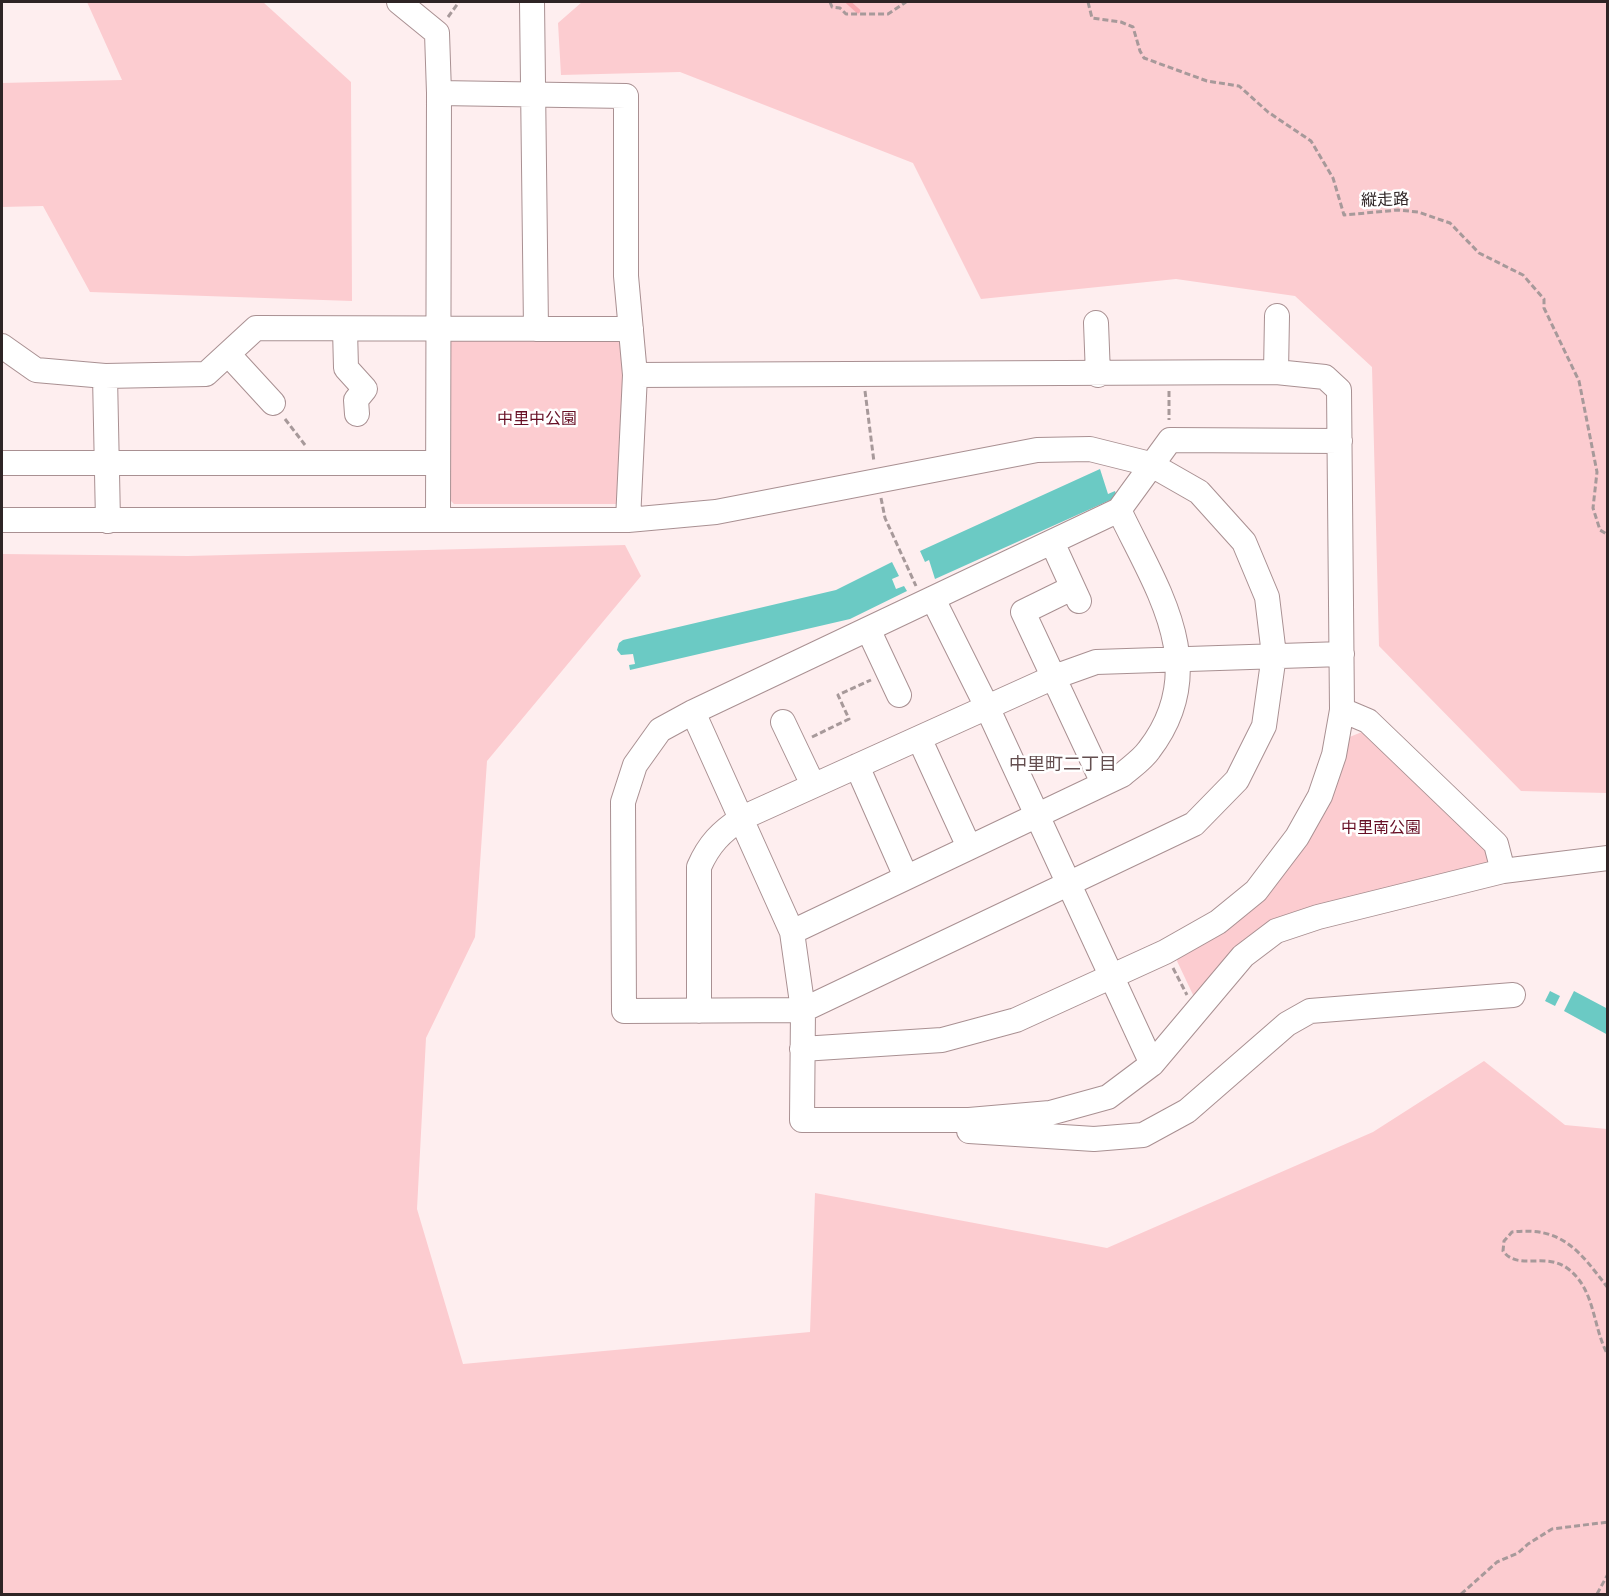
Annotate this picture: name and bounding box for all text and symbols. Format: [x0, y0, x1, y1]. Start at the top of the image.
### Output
street label: 縦走路 [1361, 191, 1409, 211]
park label: 中里中公園 [497, 410, 577, 430]
district label: 中里町二丁目 [1009, 754, 1117, 776]
park label: 中里南公園 [1341, 819, 1421, 839]

